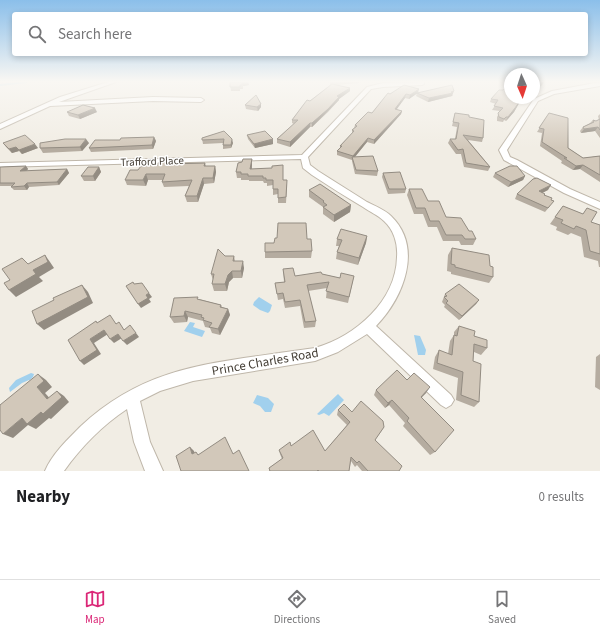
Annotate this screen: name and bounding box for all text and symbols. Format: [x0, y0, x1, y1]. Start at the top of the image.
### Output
search box [12, 12, 588, 56]
icon: search [26, 23, 48, 45]
text: Search here [58, 24, 132, 45]
north arrow [504, 68, 540, 104]
street label: Trafford Place [120, 153, 185, 170]
street label: Prince Charles Road [210, 344, 320, 380]
text: Nearby [16, 485, 70, 509]
text: 0 results [539, 488, 584, 506]
tab: Map [84, 588, 106, 627]
tab: Directions [274, 588, 320, 627]
tab: Saved [488, 588, 516, 627]

